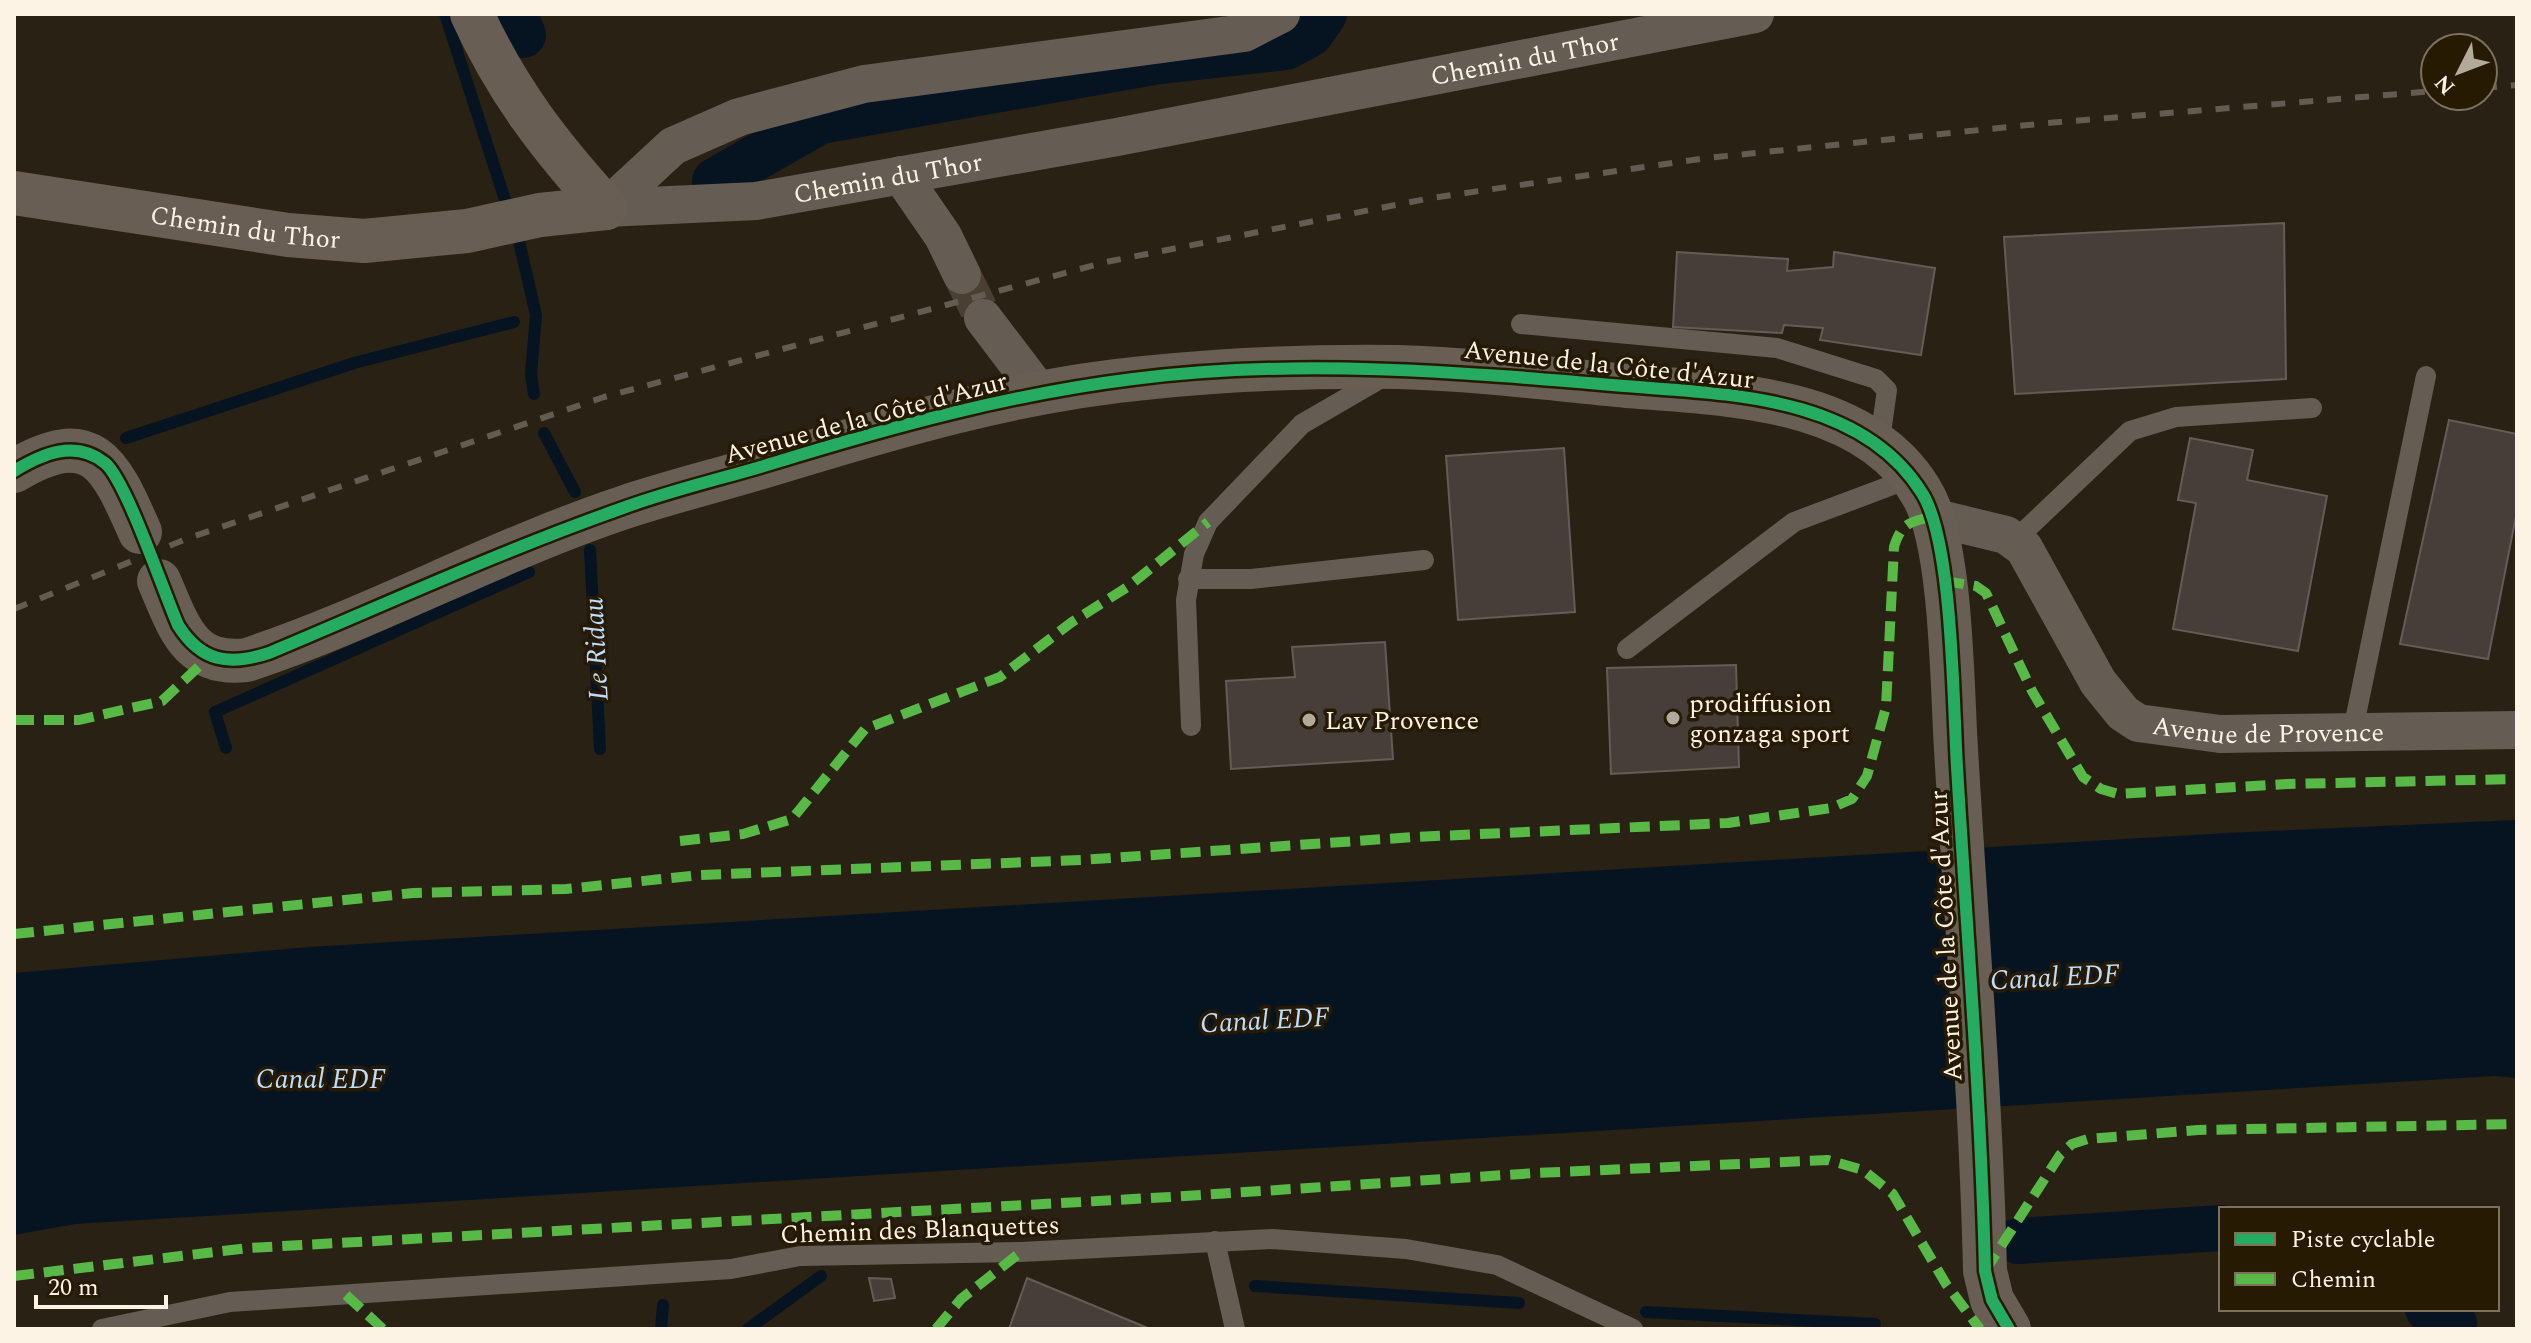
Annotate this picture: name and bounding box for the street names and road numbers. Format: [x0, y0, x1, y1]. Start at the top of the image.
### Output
street label: Chemin du Thor [1427, 22, 1623, 97]
street label: Chemin du Thor [790, 142, 986, 215]
street label: Chemin du Thor [148, 195, 342, 260]
street label: Avenue de la Côte d'Azur [1462, 330, 1756, 400]
street label: Avenue de la Côte d'Azur [720, 361, 1012, 475]
street label: Avenue de Provence [2150, 706, 2384, 756]
street label: Avenue de la Côte d'Azur [1918, 789, 1974, 1083]
street label: Chemin des Blanquettes [780, 1205, 1060, 1255]

